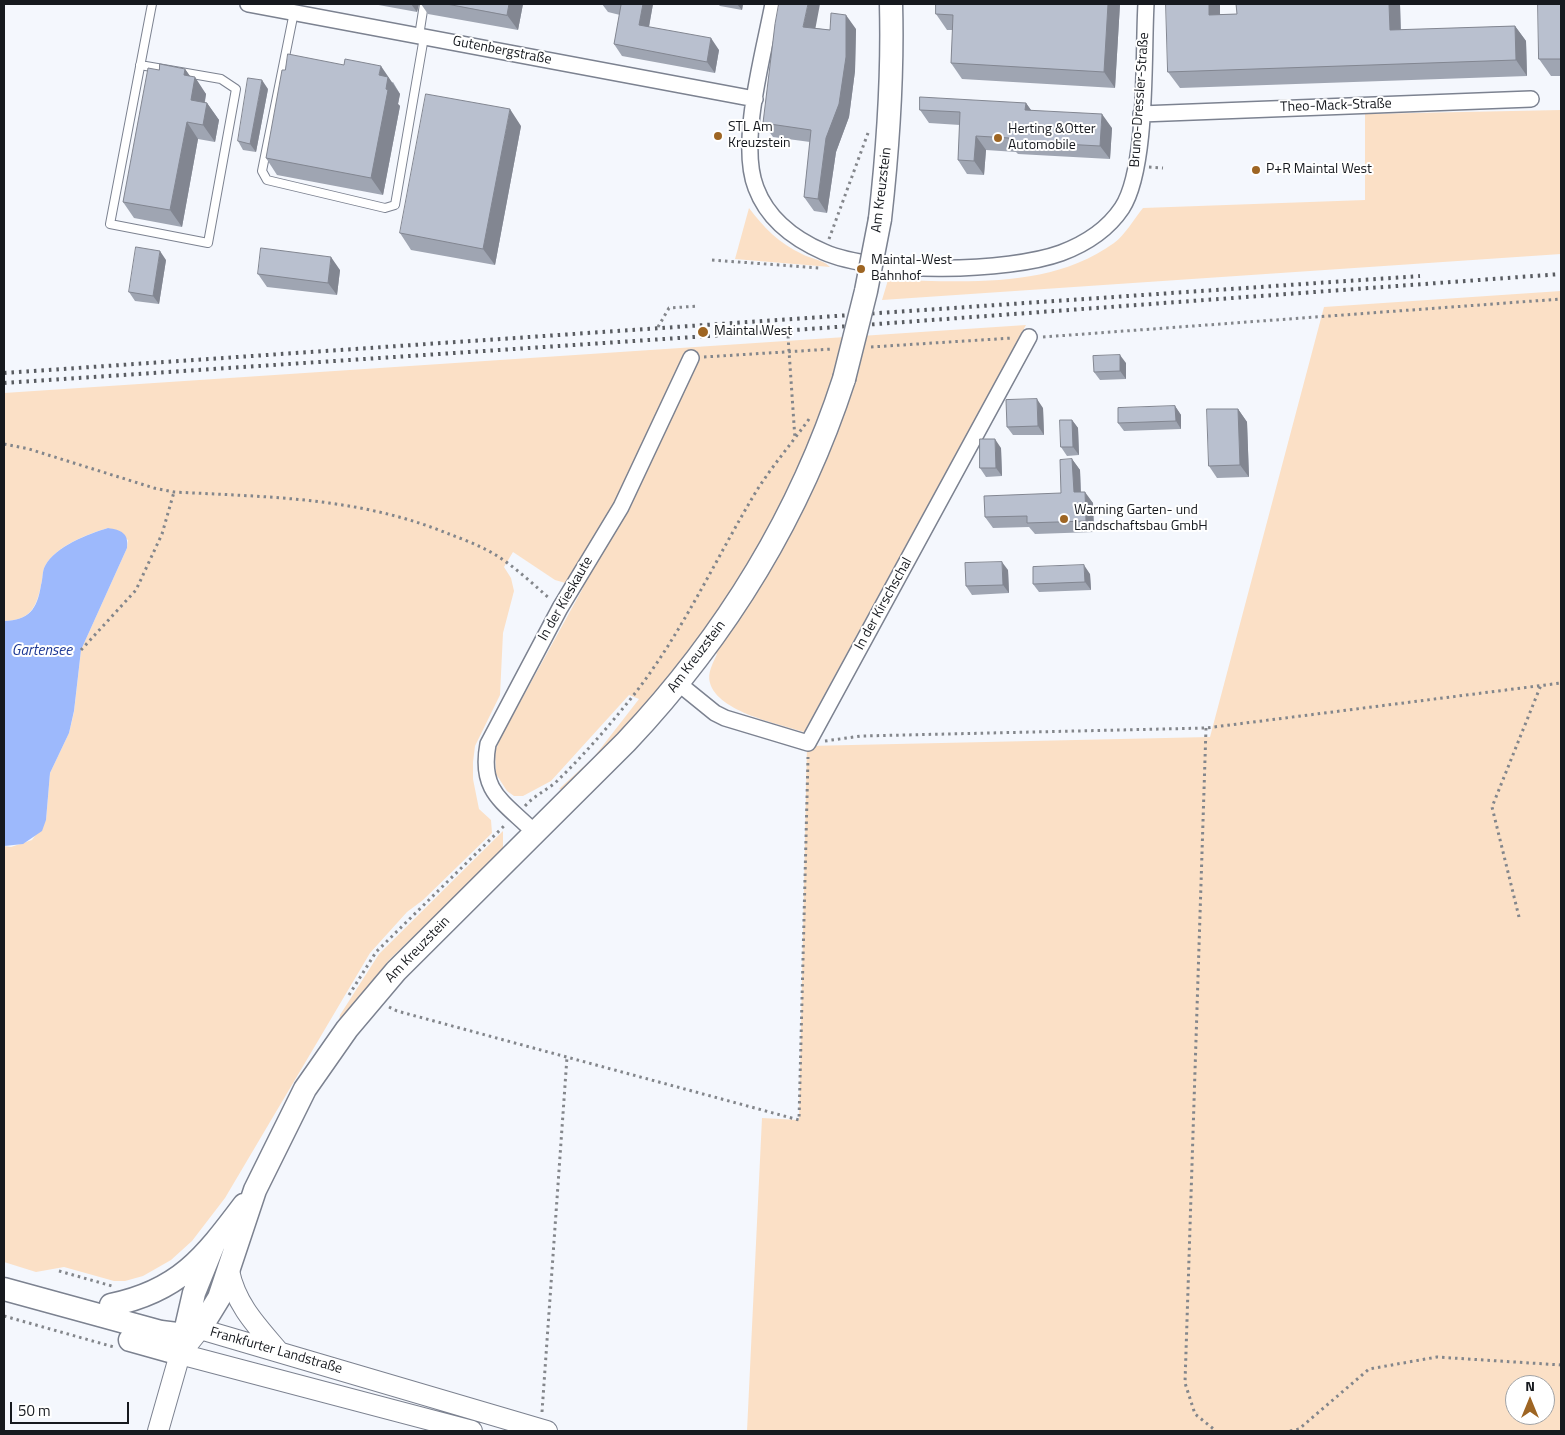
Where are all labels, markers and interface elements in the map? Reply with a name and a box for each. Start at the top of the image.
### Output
street label: Bruno-Dressler-Straße [1127,32,1153,168]
street label: Gutenbergstraße [451,33,553,69]
street label: Theo-Mack-Straße [1280,96,1392,116]
place label: STL Am Kreuzstein [728,120,791,152]
place label: Herting &Otter Automobile [1008,122,1096,154]
marker: STL Am Kreuzstein [712,130,724,142]
marker: Herting &Otter Automobile [992,132,1004,144]
street label: Am Kreuzstein [868,146,896,234]
place label: P+R Maintal West [1266,162,1372,178]
marker: P+R Maintal West [1250,164,1262,176]
place label: Maintal-West Bahnhof [871,253,952,286]
marker: Maintal-West Bahnhof [855,263,867,275]
place label: Maintal West [714,324,792,340]
marker: Maintal West [696,325,710,339]
place label: Warning Garten- und Landschaftsbau GmbH [1074,503,1208,536]
marker: Warning Garten- und Landschaftsbau GmbH [1058,513,1070,525]
street label: In der Kieskaute [535,554,597,644]
street label: In der Kirschschal [852,555,916,653]
street label: Am Kreuzstein [665,618,729,696]
water label: Gartensee [12,642,72,660]
street label: Am Kreuzstein [382,913,454,987]
street label: Frankfurter Landstraße [208,1324,344,1378]
north arrow [1505,1375,1555,1425]
text: N [1525,1375,1535,1396]
scale bar [12,1392,131,1424]
text: 50 m [18,1399,51,1422]

